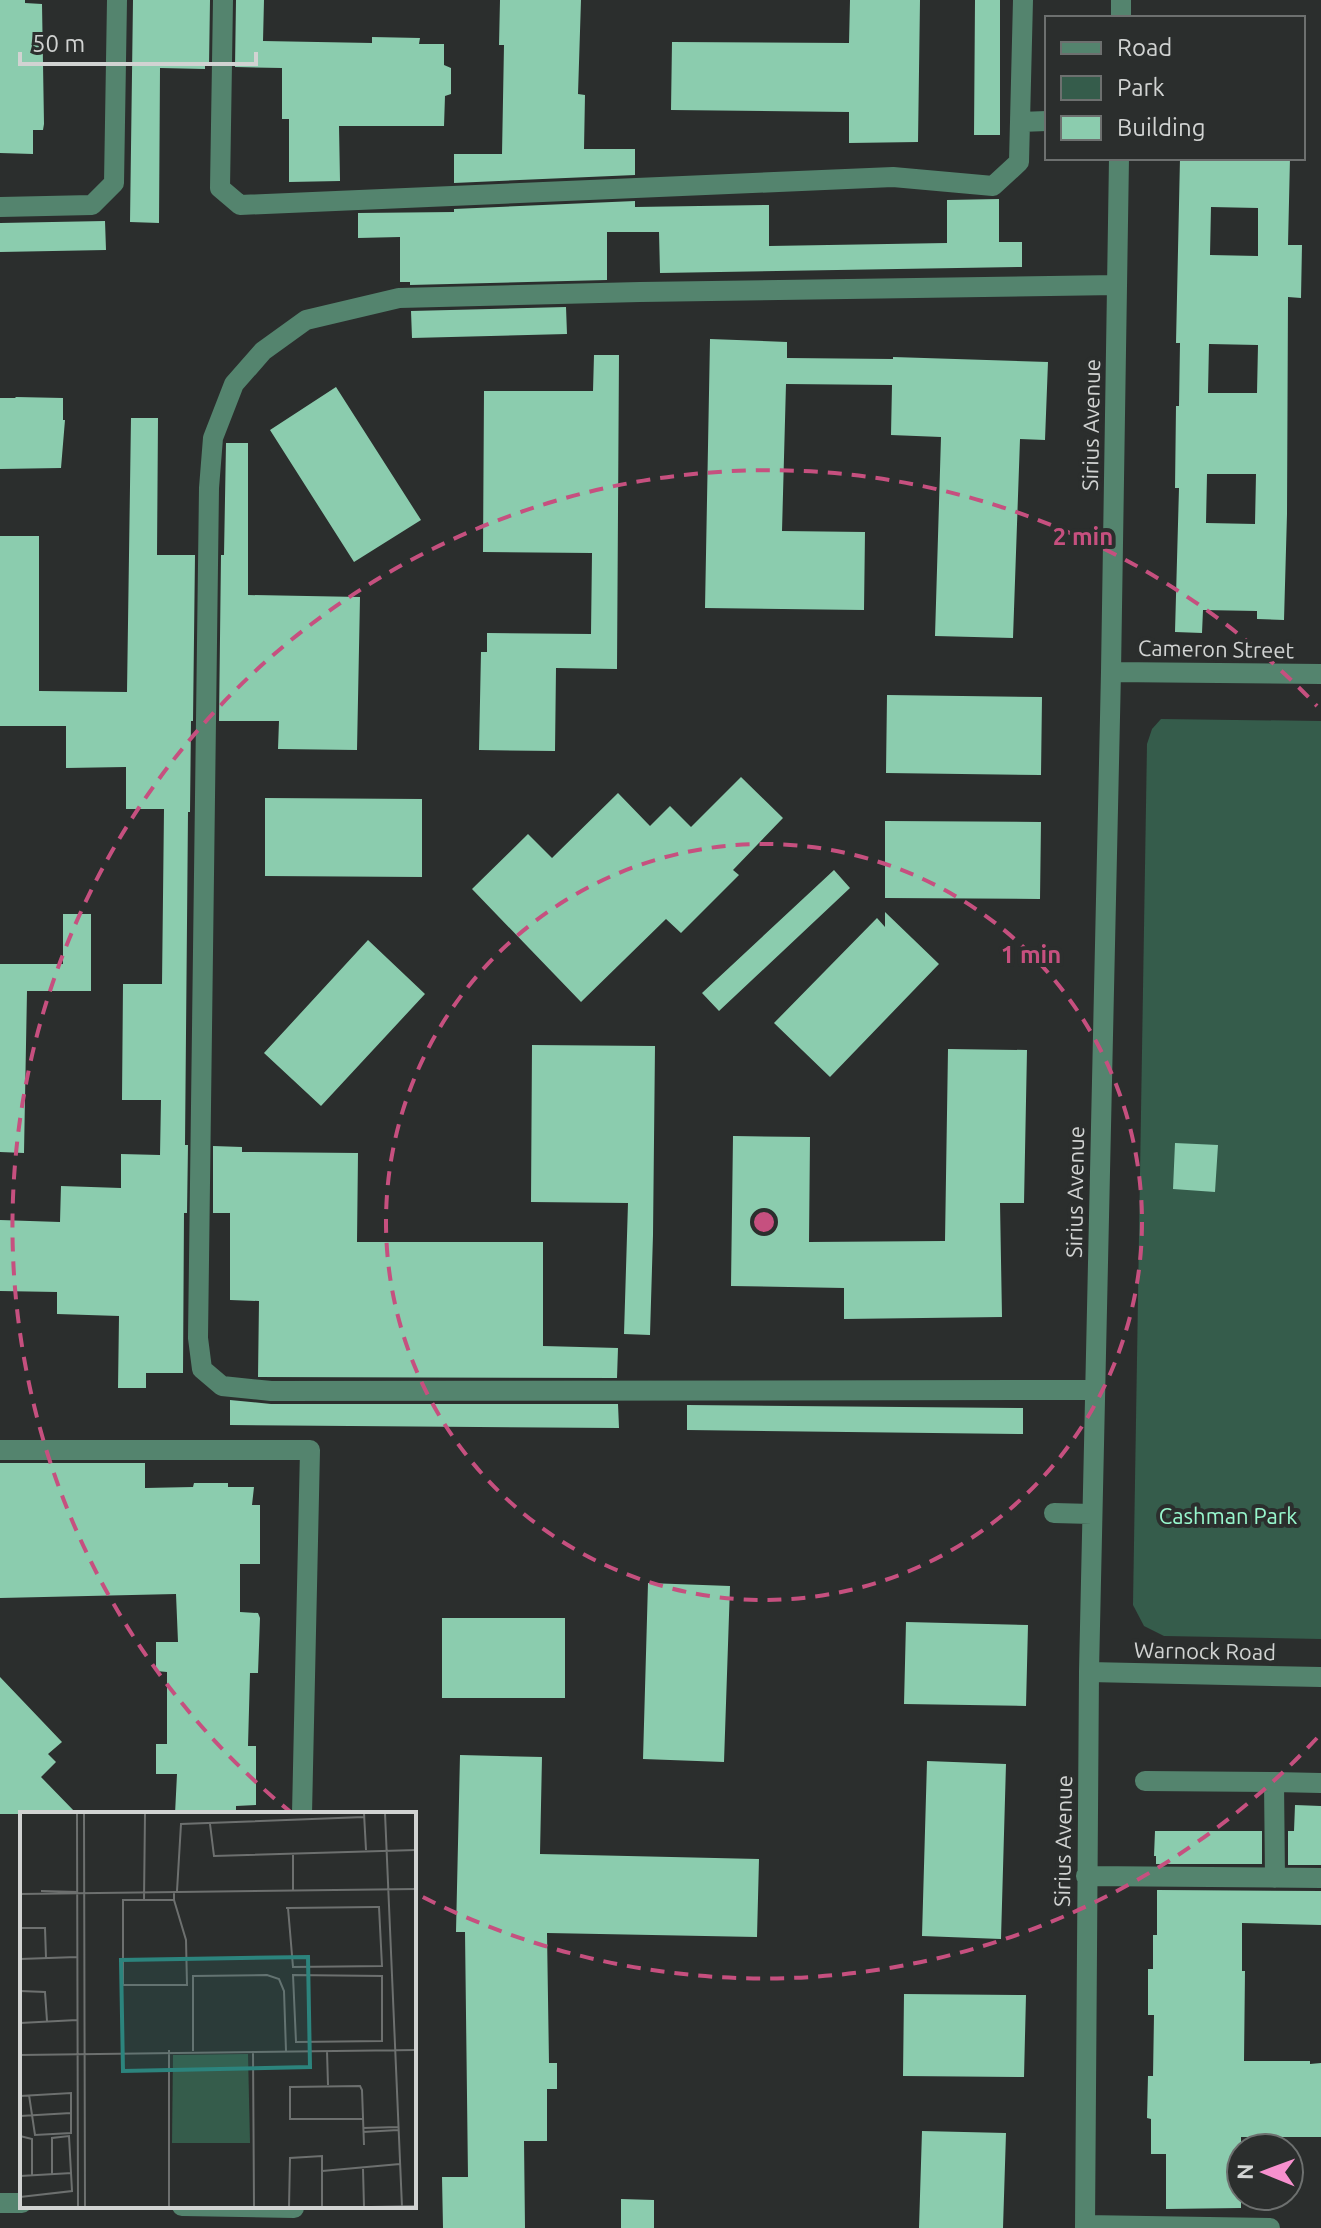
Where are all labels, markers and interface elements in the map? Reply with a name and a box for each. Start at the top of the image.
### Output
scale bar [20,16,256,66]
legend [1045,16,1305,160]
text: 50 m [32,30,85,57]
text: Road [1117,34,1172,61]
text: Park [1117,74,1165,101]
text: Building [1117,114,1205,141]
street label: Sirius Avenue [1077,359,1104,491]
text: 2 min [1053,523,1113,550]
street label: Cameron Street [1138,635,1295,662]
text: 1 min [1001,941,1061,968]
street label: Sirius Avenue [1061,1126,1088,1258]
centre of rings [750,1208,778,1236]
park label: Cashman Park [1159,1503,1297,1528]
street label: Warnock Road [1134,1637,1276,1664]
street label: Sirius Avenue [1049,1775,1076,1907]
inset map [20,1812,416,2208]
north arrow [1225,2132,1305,2212]
text: N [1232,2163,1257,2180]

